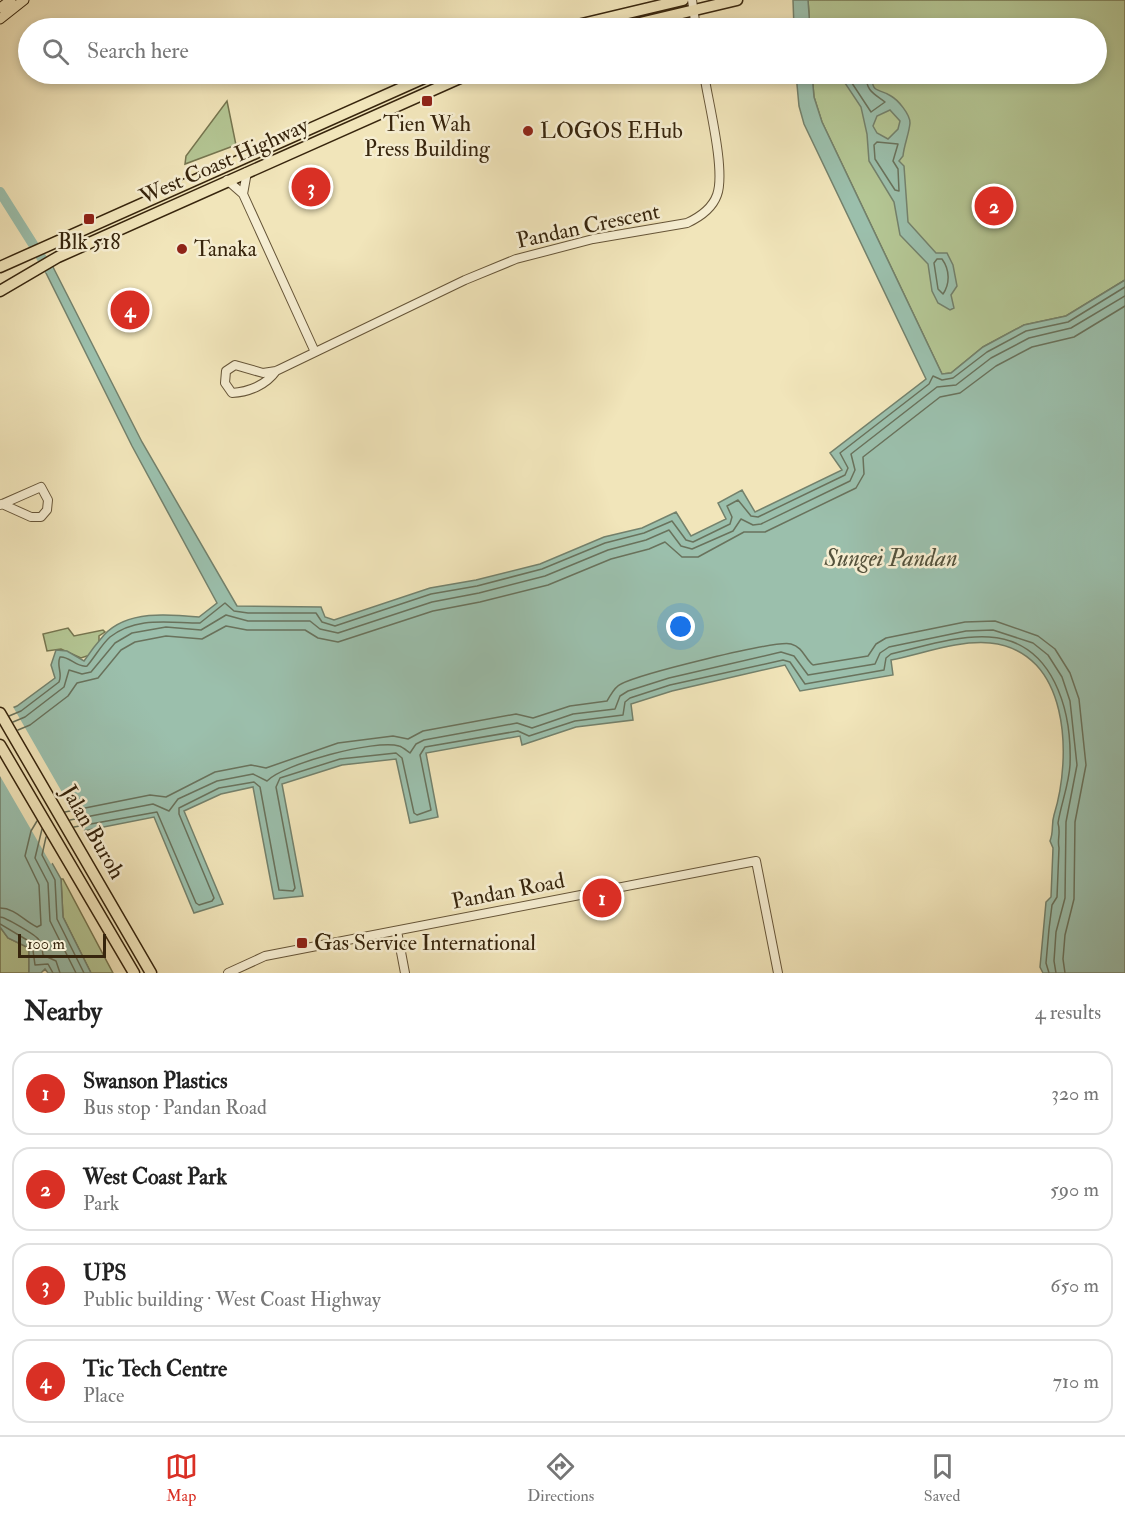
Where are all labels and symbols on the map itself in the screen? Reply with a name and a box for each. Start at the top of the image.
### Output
marker: Tien Wah Press Building [420,94,434,108]
place label: Tien Wah Press Building [364,110,491,163]
street label: West Coast Highway [134,111,313,211]
place label: LOGOS EHub [540,117,683,145]
marker: LOGOS EHub [521,124,535,138]
pin: 3 [292,164,330,210]
pin: 2 [974,184,1014,228]
street label: Pandan Crescent [514,197,662,255]
marker: Blk 518 [82,212,96,226]
place label: Blk 518 [58,228,120,256]
place label: Tanaka [194,235,258,263]
marker: Tanaka [175,242,189,256]
pin: 4 [110,288,150,332]
water label: Sungei Pandan [823,543,958,574]
your location [666,612,695,641]
street label: Jalan Buroh [54,779,131,884]
street label: Pandan Road [449,866,567,916]
pin: 1 [582,876,622,920]
place label: Gas Service International [314,929,536,957]
scale bar [18,931,106,958]
marker: Gas Service International [295,936,309,950]

